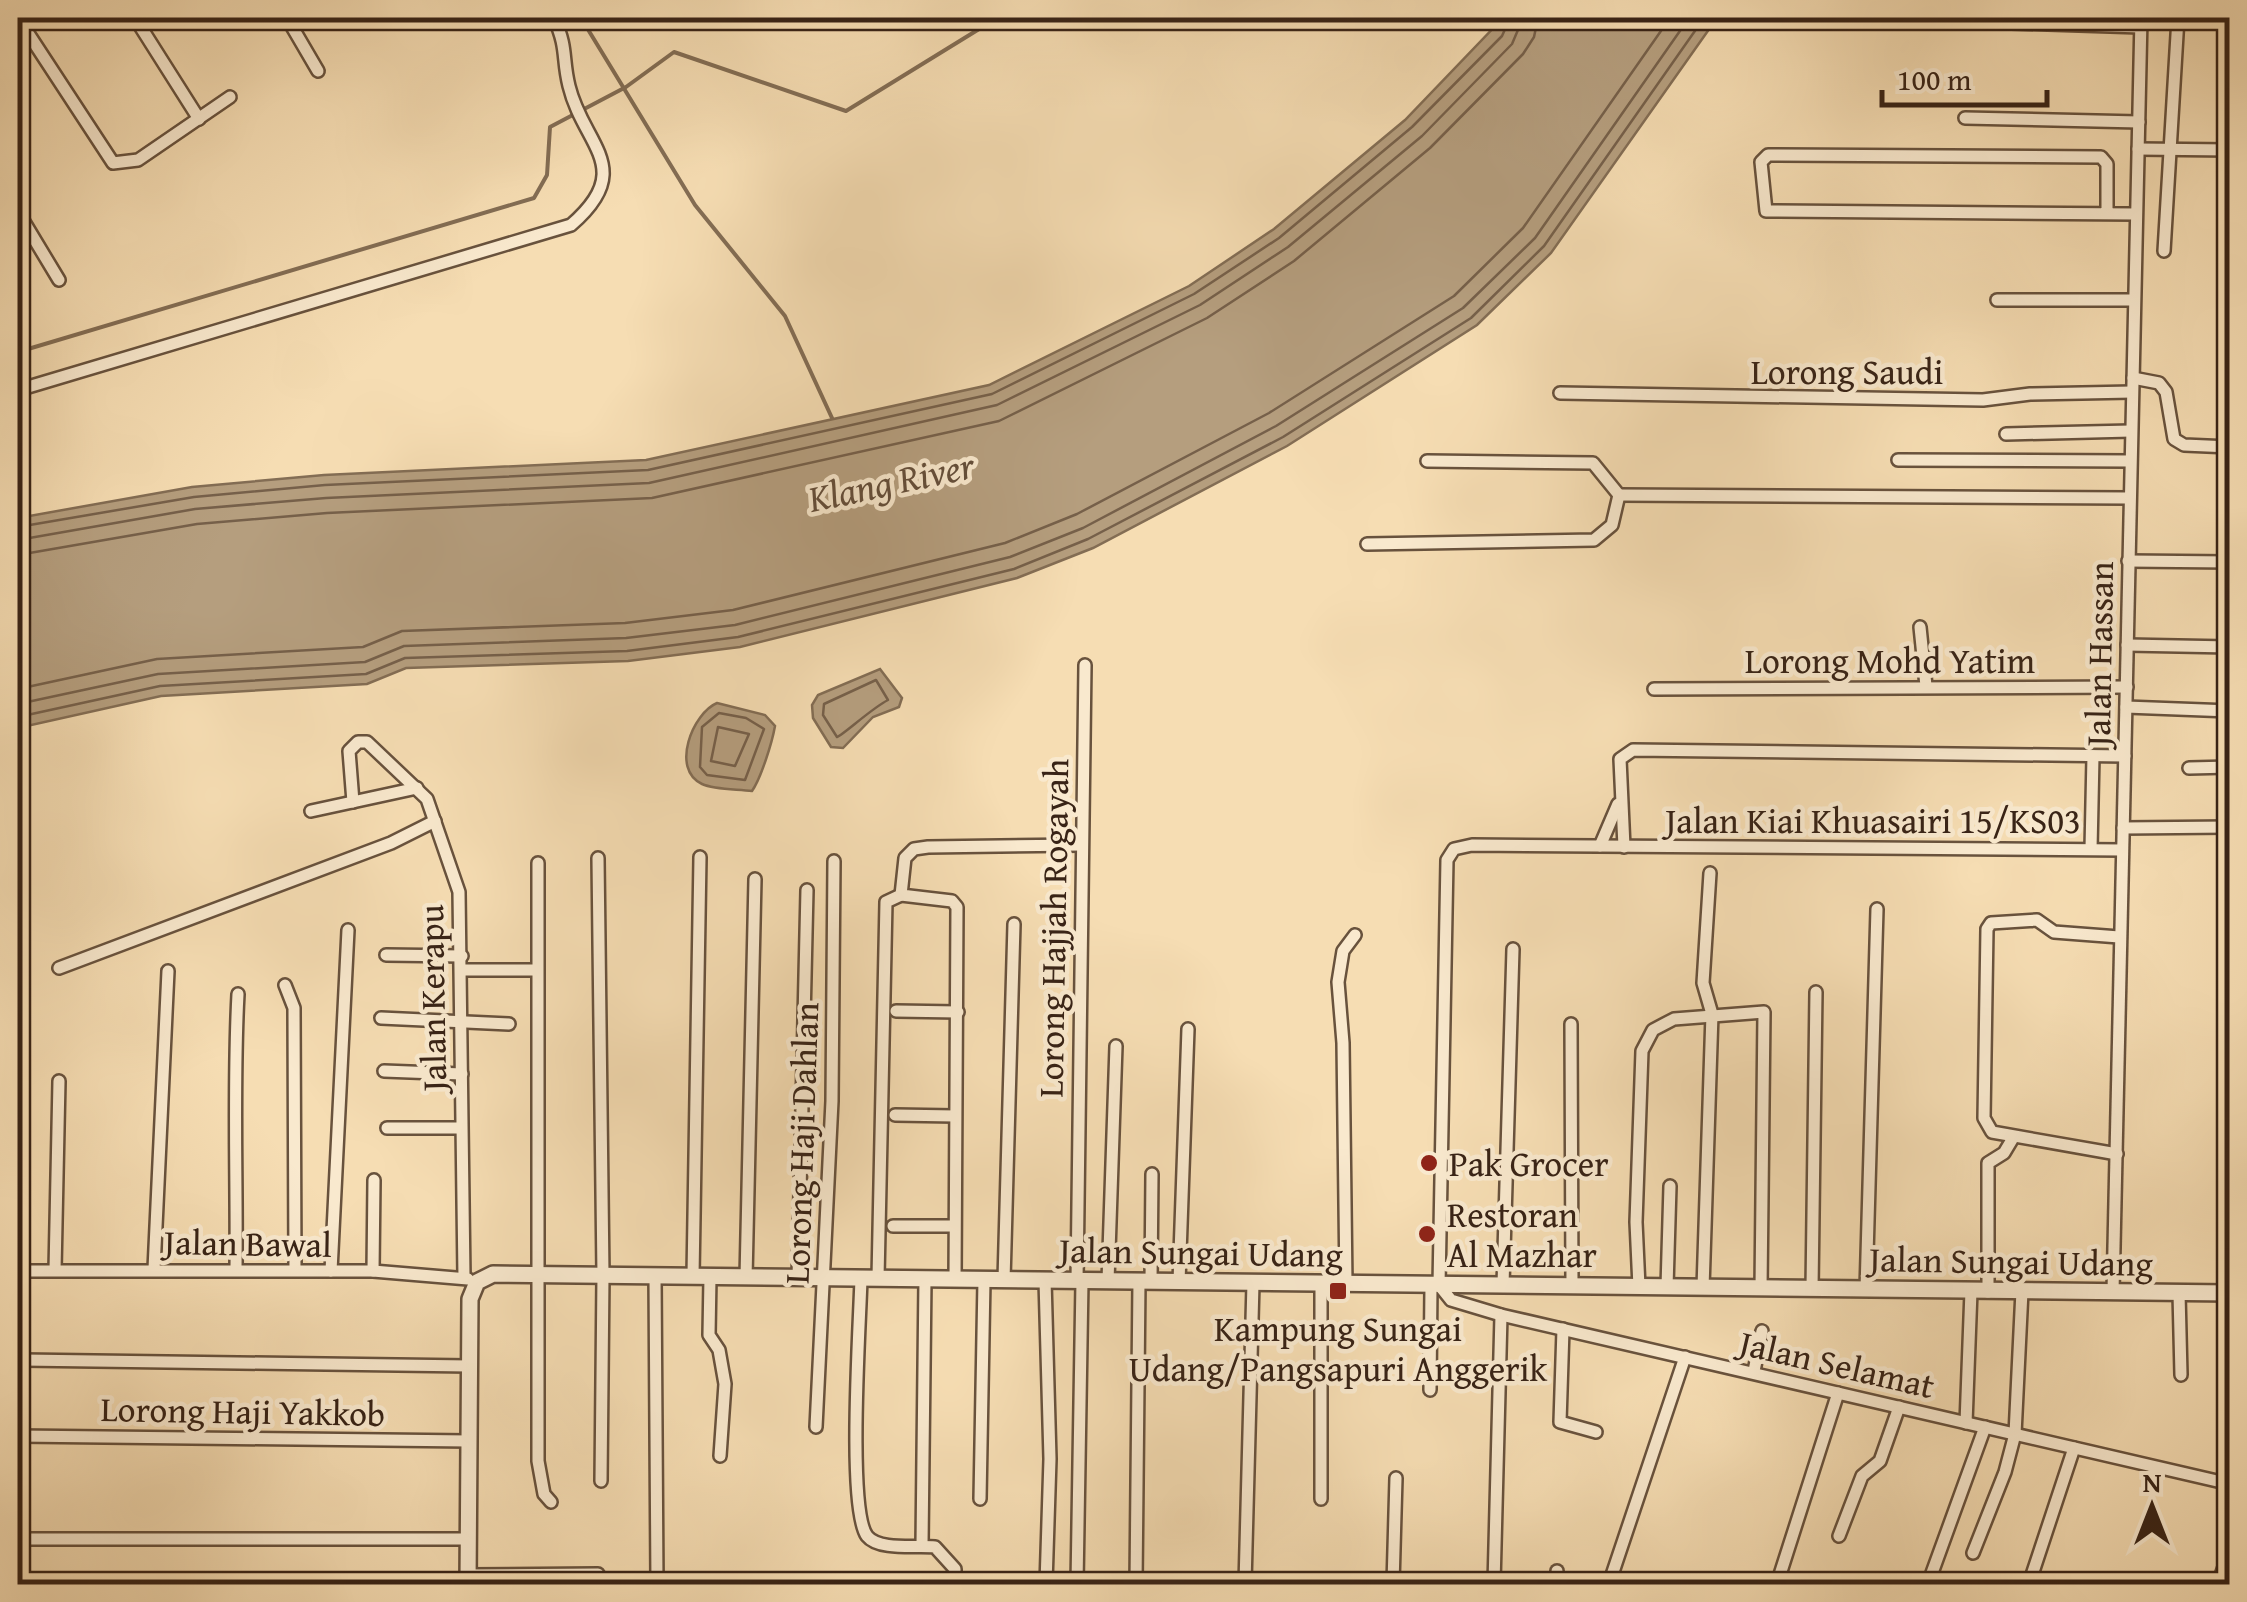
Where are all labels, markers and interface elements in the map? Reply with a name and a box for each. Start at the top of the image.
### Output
scale bar [1882,45,2047,107]
text: 100 m [1897,57,1972,101]
street label: Lorong Saudi [1751,346,1943,397]
water label: Klang River [802,436,981,526]
street label: Jalan Hassan [2072,561,2126,751]
street label: Lorong Mohd Yatim [1745,635,2036,686]
street label: Lorong Hajjah Rogayah [1025,758,1081,1098]
street label: Jalan Kiai Khuasairi 15/KS03 [1661,795,2081,846]
street label: Jalan Kerapu [405,904,459,1096]
street label: Lorong Haji Dahlan [771,1001,831,1285]
place label: Pak Grocer [1449,1138,1609,1189]
marker: Pak Grocer [1418,1152,1440,1174]
place label: Restoran Al Mazhar [1447,1189,1597,1280]
street label: Jalan Bawal [160,1216,333,1270]
marker: Restoran Al Mazhar [1416,1223,1438,1245]
street label: Jalan Sungai Udang [1055,1224,1344,1280]
street label: Jalan Sungai Udang [1865,1233,2154,1289]
marker: Kampung Sungai Udang/Pangsapuri Anggerik [1327,1280,1349,1302]
place label: Kampung Sungai Udang/Pangsapuri Anggerik [1129,1303,1548,1394]
street label: Jalan Selamat [1731,1316,1940,1411]
street label: Lorong Haji Yakkob [100,1383,386,1439]
north arrow [2102,1457,2202,1557]
text: N [2143,1461,2162,1502]

